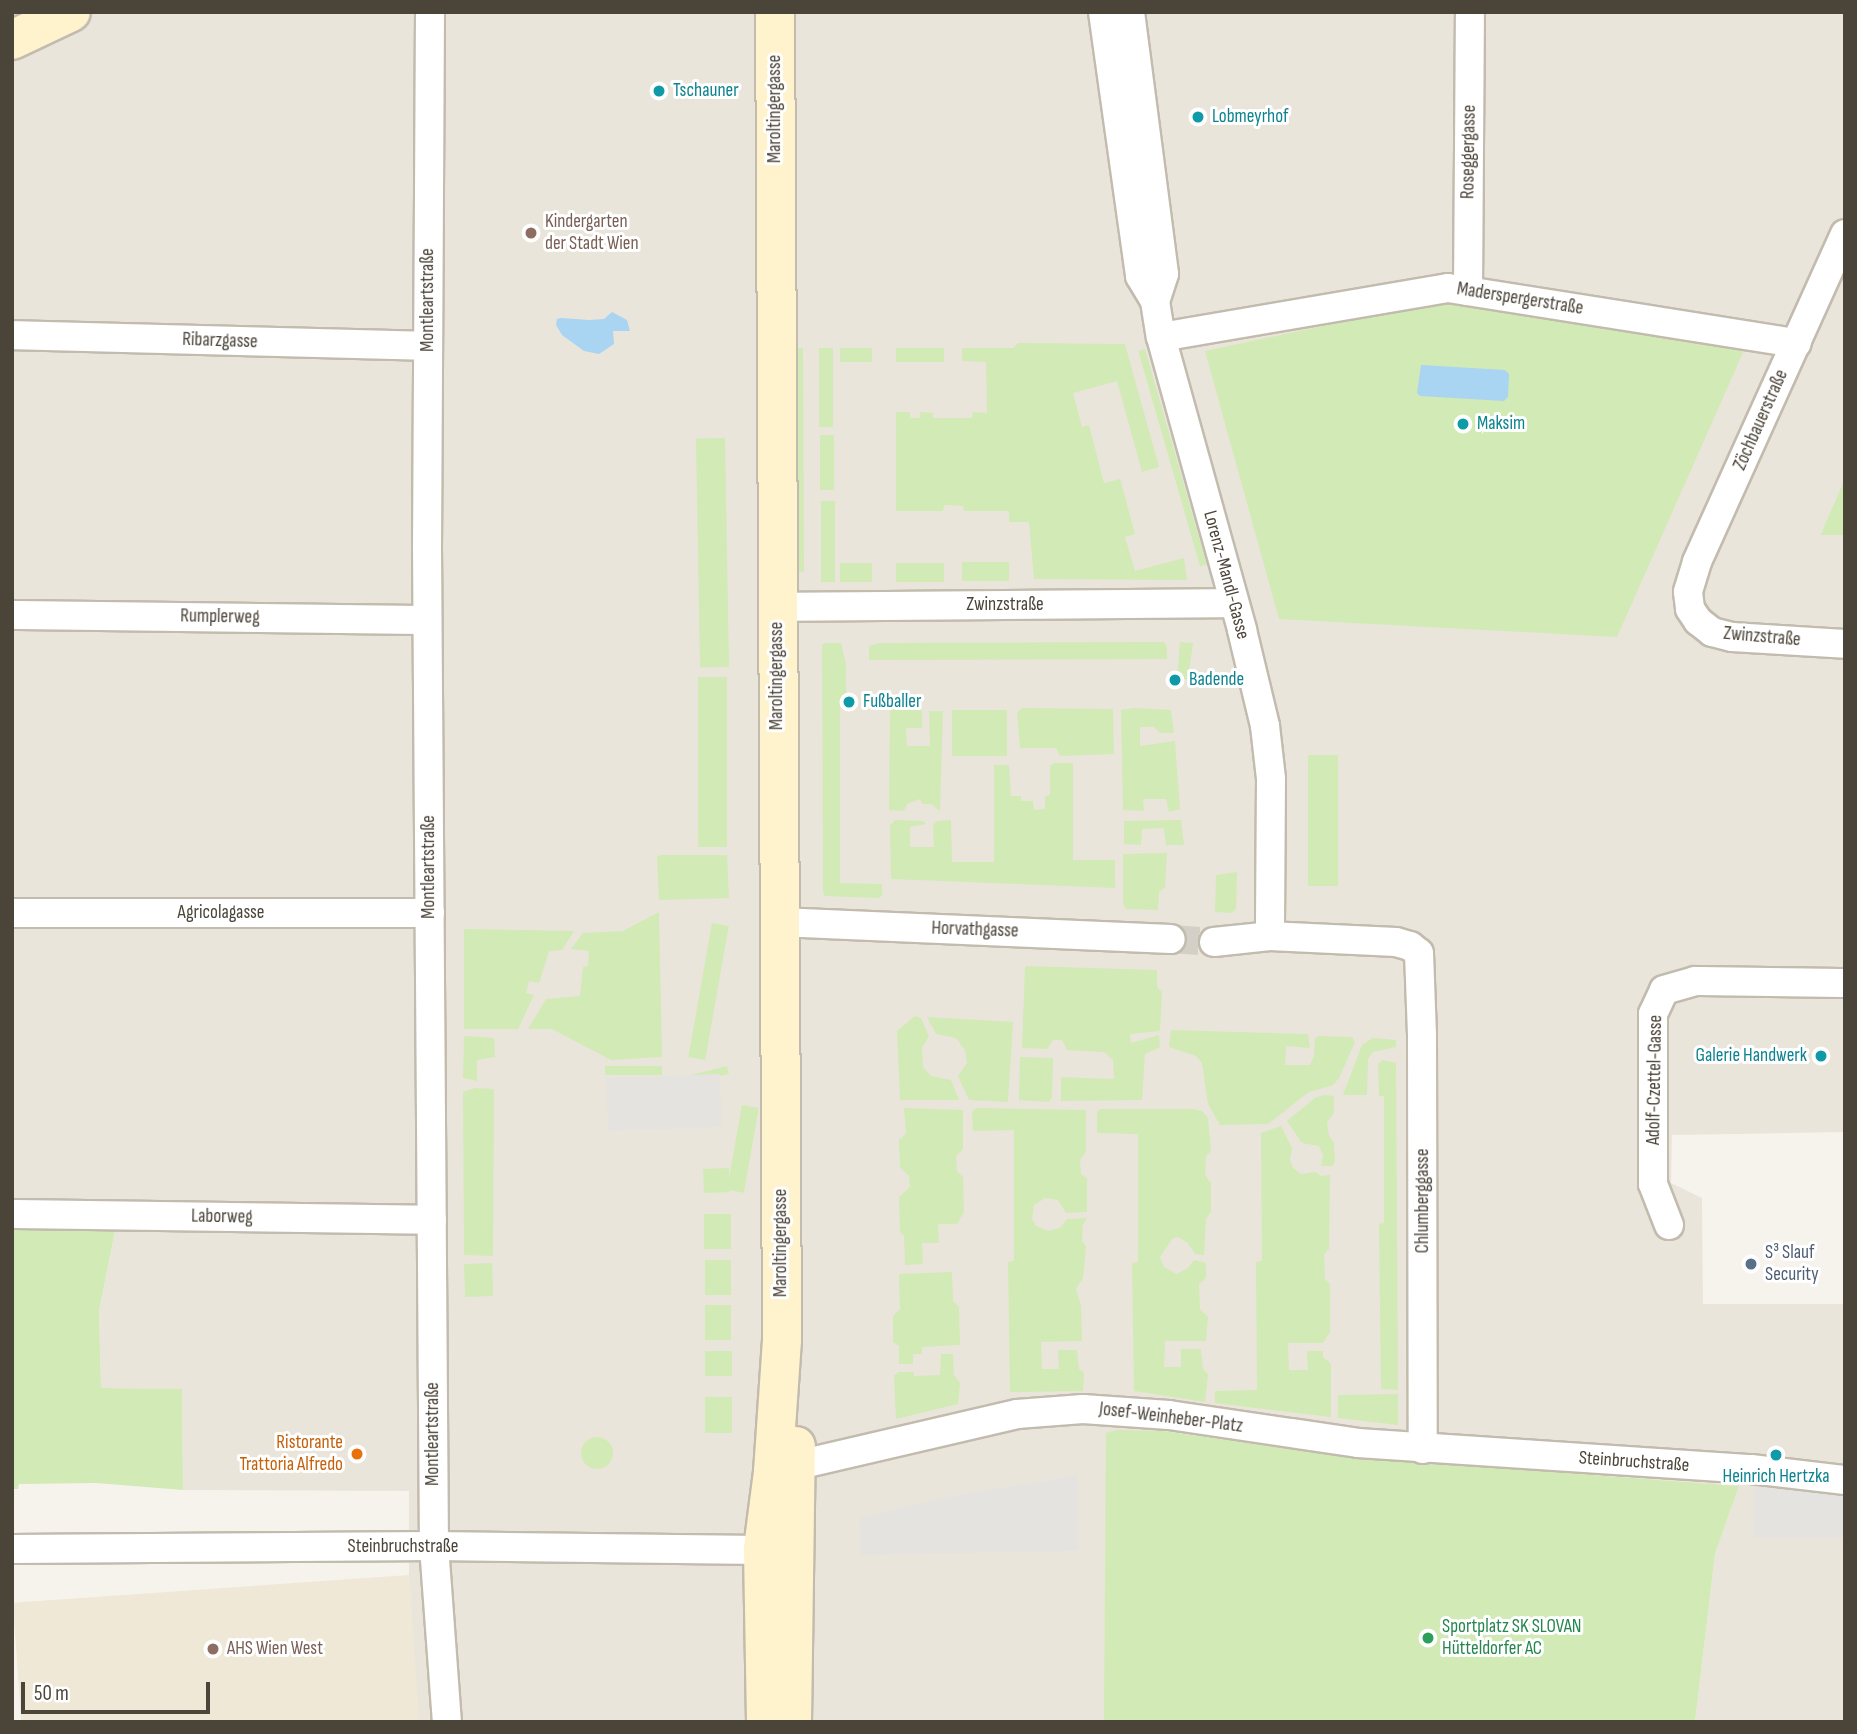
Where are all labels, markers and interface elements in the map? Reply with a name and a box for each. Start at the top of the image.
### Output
street label: Maroltingergasse [764,55,786,163]
place label: Tschauner [673,80,739,102]
marker: Tschauner [651,83,667,99]
street label: Roseggergasse [1457,105,1481,199]
place label: Lobmeyrhof [1212,106,1289,128]
marker: Lobmeyrhof [1190,109,1206,125]
place label: Kindergarten der Stadt Wien [545,211,639,255]
marker: Kindergarten der Stadt Wien [523,225,539,241]
street label: Montleartstraße [417,248,439,352]
street label: Maderspergerstraße [1455,278,1585,320]
street label: Ribarzgasse [182,328,258,354]
street label: Zöchbauerstraße [1729,366,1793,474]
place label: Maksim [1477,413,1525,435]
marker: Maksim [1455,416,1471,432]
street label: Lorenz-Mandl-Gasse [1198,508,1254,642]
street label: Zwinzstraße [966,594,1044,616]
street label: Rumplerweg [180,605,260,629]
street label: Maroltingergasse [766,622,788,730]
street label: Zwinzstraße [1722,622,1802,652]
place label: Badende [1189,669,1244,691]
marker: Badende [1167,672,1183,688]
place label: Fußballer [863,691,921,713]
marker: Fußballer [841,694,857,710]
street label: Montleartstraße [418,815,440,919]
street label: Agricolagasse [178,902,264,924]
street label: Horvathgasse [931,917,1019,943]
street label: Adolf-Czettel-Gasse [1642,1015,1668,1145]
place label: Galerie Handwerk [1696,1045,1807,1067]
marker: Galerie Handwerk [1813,1048,1829,1064]
street label: Chlumberggasse [1412,1149,1434,1253]
street label: Maroltingergasse [770,1189,792,1297]
street label: Laborweg [191,1205,253,1229]
place label: S³ Slauf Security [1765,1242,1818,1286]
marker: S³ Slauf Security [1743,1256,1759,1272]
street label: Montleartstraße [422,1382,444,1486]
street label: Josef-Weinheber-Platz [1098,1398,1244,1438]
place label: Ristorante Trattoria Alfredo [240,1432,343,1476]
marker: Ristorante Trattoria Alfredo [349,1446,365,1462]
street label: Steinbruchstraße [1578,1447,1690,1477]
marker: Heinrich Hertzka [1768,1447,1784,1463]
place label: Heinrich Hertzka [1723,1466,1829,1488]
street label: Steinbruchstraße [348,1536,458,1558]
place label: Sportplatz SK SLOVAN Hütteldorfer AC [1442,1616,1582,1660]
marker: Sportplatz SK SLOVAN Hütteldorfer AC [1420,1630,1436,1646]
place label: AHS Wien West [227,1638,323,1660]
marker: AHS Wien West [205,1641,221,1657]
scale bar [24,1668,214,1712]
text: 50 m [34,1681,69,1706]

